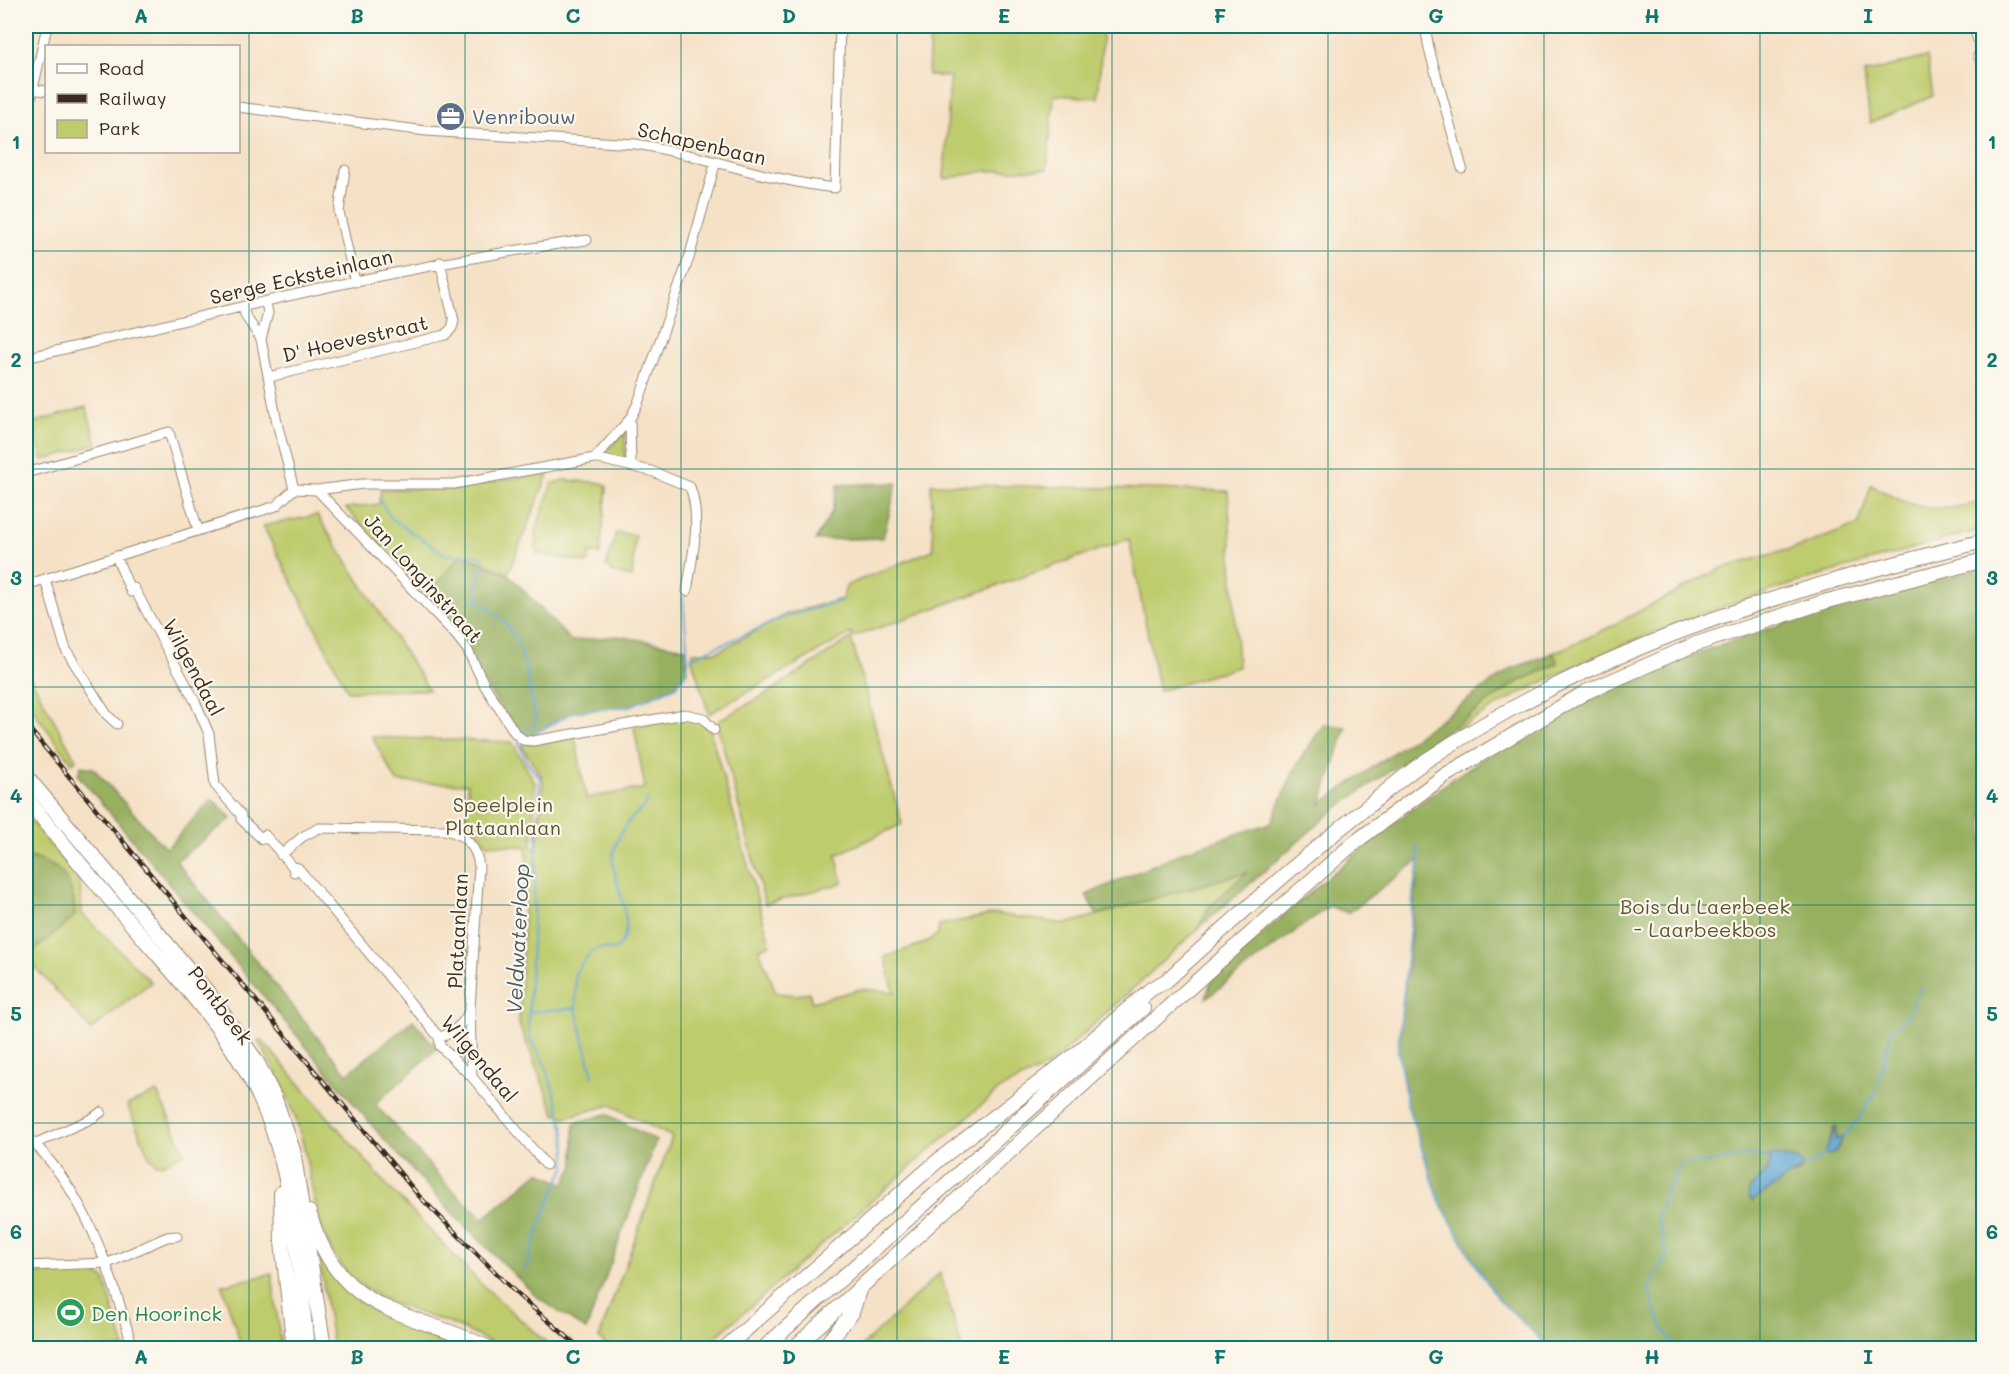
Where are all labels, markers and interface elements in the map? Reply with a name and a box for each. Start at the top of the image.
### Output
text: A [134,2,148,28]
text: B [350,2,364,28]
text: C [566,2,581,28]
text: D [782,2,796,28]
text: E [998,2,1010,28]
text: F [1214,2,1227,28]
text: G [1428,2,1444,28]
text: H [1644,2,1660,28]
text: I [1863,2,1873,28]
legend [45,45,240,153]
text: Road [99,56,144,80]
text: Railway [99,86,166,110]
office icon: Venribouw [435,100,467,132]
place label: Venribouw [472,103,576,129]
text: Park [99,116,140,140]
street label: Schapenbaan [635,116,769,170]
text: 1 [12,128,20,154]
text: 1 [1988,128,1996,154]
street label: Serge Ecksteinlaan [207,242,395,310]
street label: D' Hoevestraat [280,309,430,367]
text: 2 [10,346,22,372]
text: 2 [1986,346,1998,372]
street label: Jan Longinstraat [359,508,489,648]
text: 3 [10,564,22,590]
text: 3 [1986,564,1998,590]
street label: Wilgendaal [158,614,230,720]
text: 4 [10,782,23,808]
text: 4 [1986,782,1999,808]
park label: Speelplein Plataanlaan [445,791,561,840]
water label: Veldwaterloop [500,863,534,1015]
street label: Plataanlaan [441,873,473,989]
park label: Bois du Laerbeek - Laarbeekbos [1620,893,1790,942]
street label: Pontbeek [183,960,259,1050]
text: 5 [10,1000,22,1026]
text: 5 [1986,1000,1998,1026]
street label: Wilgendaal [436,1009,524,1107]
text: 6 [10,1218,22,1244]
text: 6 [1986,1218,1998,1244]
sports icon: Den Hoorinck [54,1297,86,1329]
place label: Den Hoorinck [91,1300,222,1326]
text: A [134,1343,148,1369]
text: B [350,1343,364,1369]
text: C [566,1343,581,1369]
text: D [782,1343,796,1369]
text: E [998,1343,1010,1369]
text: F [1214,1343,1227,1369]
text: G [1428,1343,1444,1369]
text: H [1644,1343,1660,1369]
text: I [1863,1343,1873,1369]

